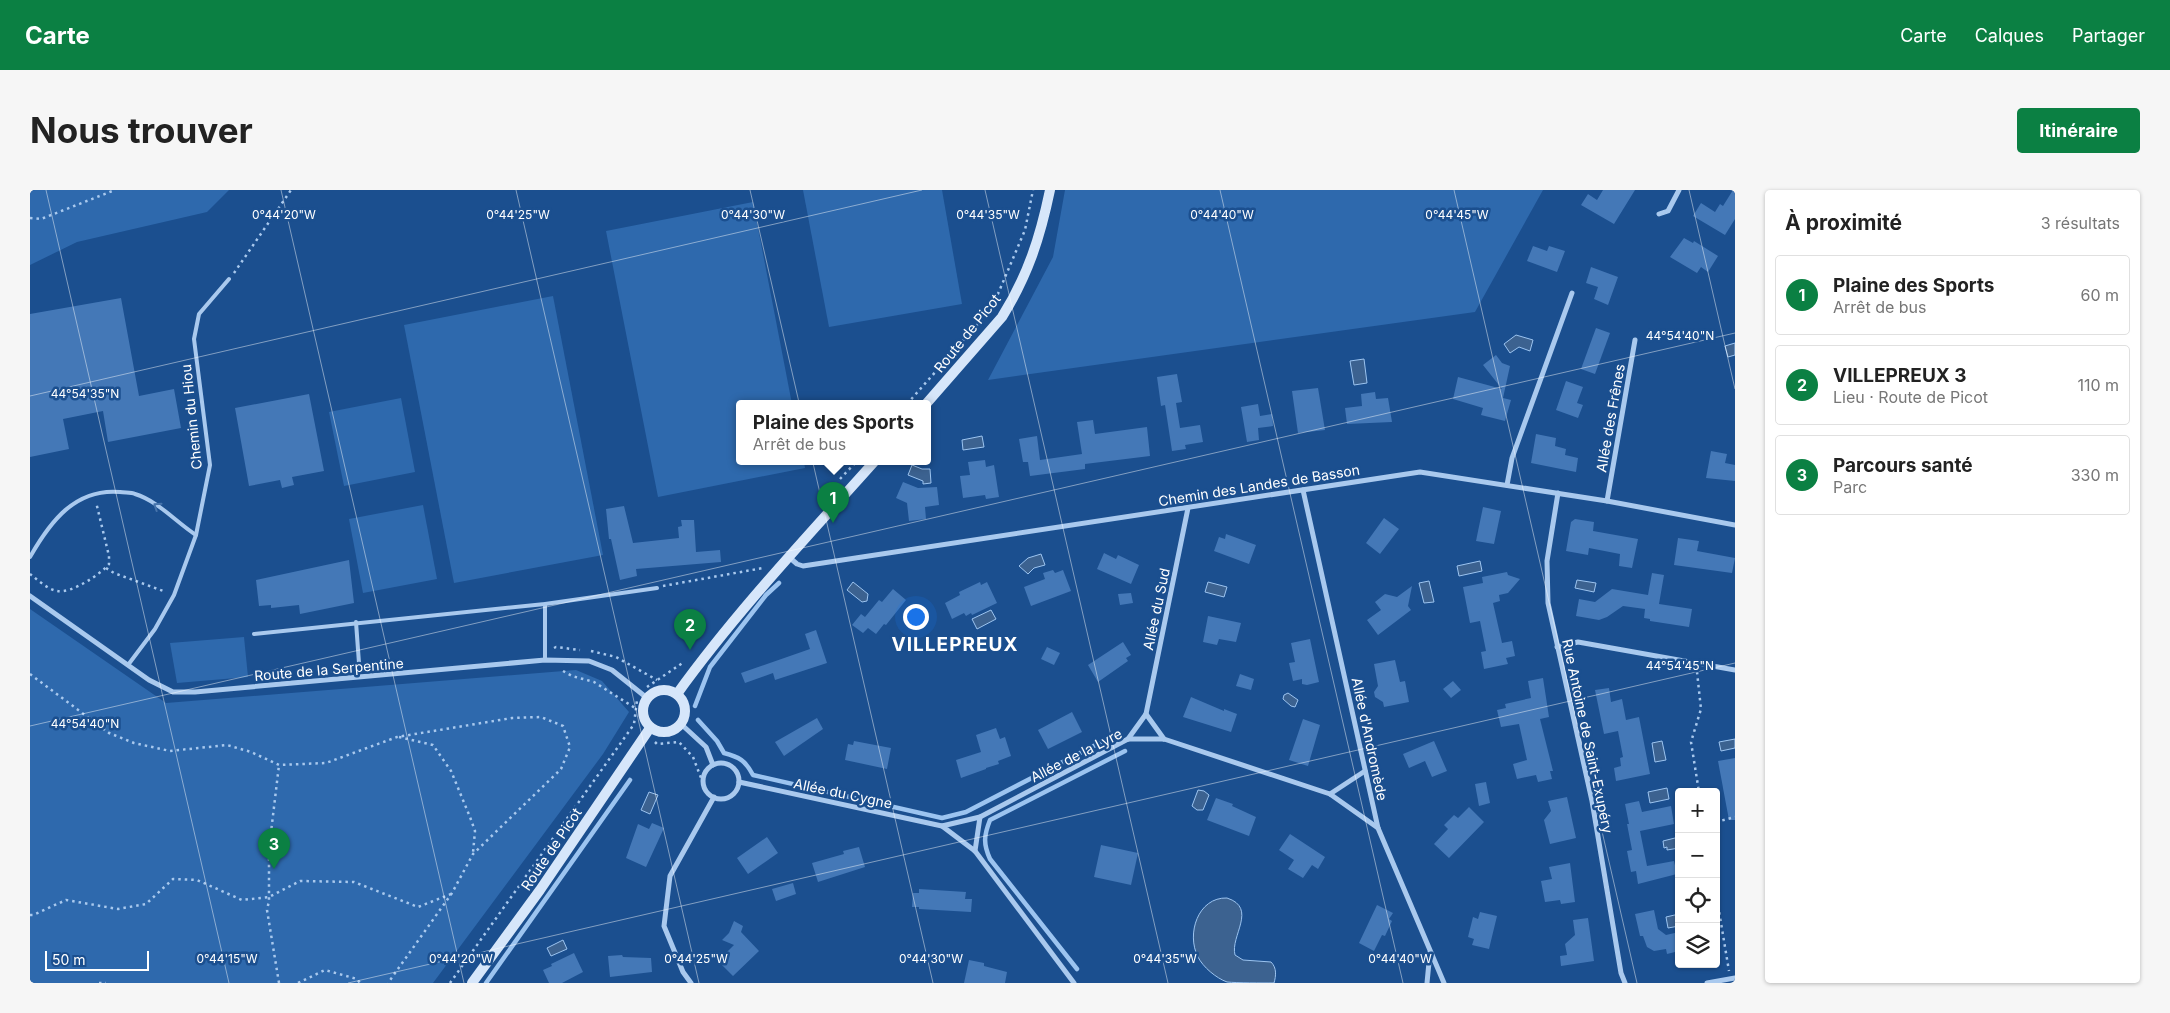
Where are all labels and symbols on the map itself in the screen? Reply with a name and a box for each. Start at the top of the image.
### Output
text: 0°44'20"W [252,207,316,222]
text: 0°44'25"W [486,207,550,222]
text: 0°44'30"W [721,207,785,222]
text: 0°44'35"W [956,207,1020,222]
text: 0°44'40"W [1190,207,1254,222]
text: 0°44'45"W [1425,207,1489,222]
street label: Route de Picot [930,290,1004,376]
text: 44°54'40"N [1646,328,1714,343]
street label: Allée des Frênes [1592,363,1628,473]
street label: Chemin du Hiou [177,364,205,470]
text: 44°54'35"N [51,386,119,401]
street label: Chemin des Landes de Basson [1157,461,1361,509]
pin: 1 [817,482,849,523]
one-way arrow [153,503,162,512]
street label: Allée du Sud [1139,566,1173,652]
your location [903,604,929,630]
pin: 2 [674,609,706,650]
district label: VILLEPREUX [892,633,1018,656]
street label: Rue Antoine de Saint-Exupéry [1559,637,1617,835]
street label: Route de la Serpentine [254,654,404,684]
text: 44°54'45"N [1646,658,1714,673]
street label: Allée d'Andromède [1349,676,1391,802]
text: 44°54'40"N [51,716,119,731]
street label: Allée de la Lyre [1027,725,1125,785]
street label: Allée du Cygne [792,774,894,812]
street label: Route de Picot [517,804,585,894]
pin: 3 [258,828,290,869]
scale bar [45,948,149,971]
text: 0°44'15"W [196,951,258,966]
text: 0°44'20"W [429,951,493,966]
text: 0°44'25"W [664,951,728,966]
text: 0°44'30"W [899,951,963,966]
text: 0°44'35"W [1133,951,1197,966]
text: 0°44'40"W [1368,951,1432,966]

